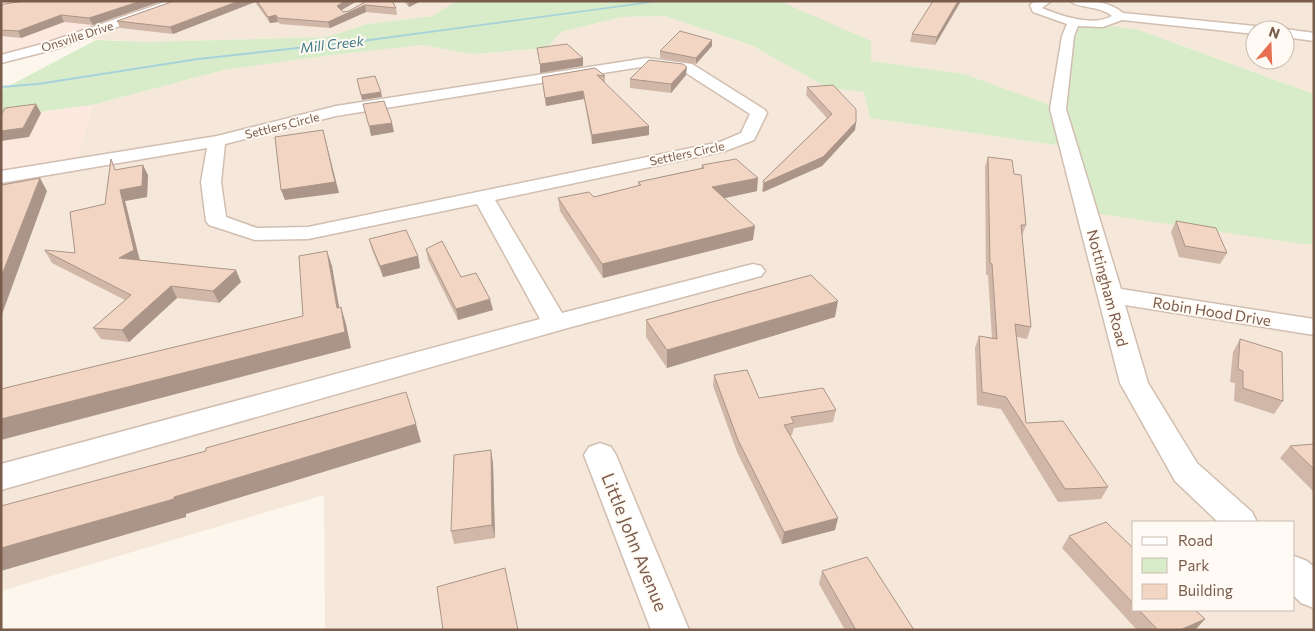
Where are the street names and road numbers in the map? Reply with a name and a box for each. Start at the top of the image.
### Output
street label: Onsville Drive [39,18,115,54]
street label: Settlers Circle [243,109,321,141]
street label: Settlers Circle [648,138,726,168]
street label: Nottingham Road [1084,227,1132,349]
street label: Robin Hood Drive [1152,293,1273,329]
street label: Little John Avenue [597,470,673,614]

